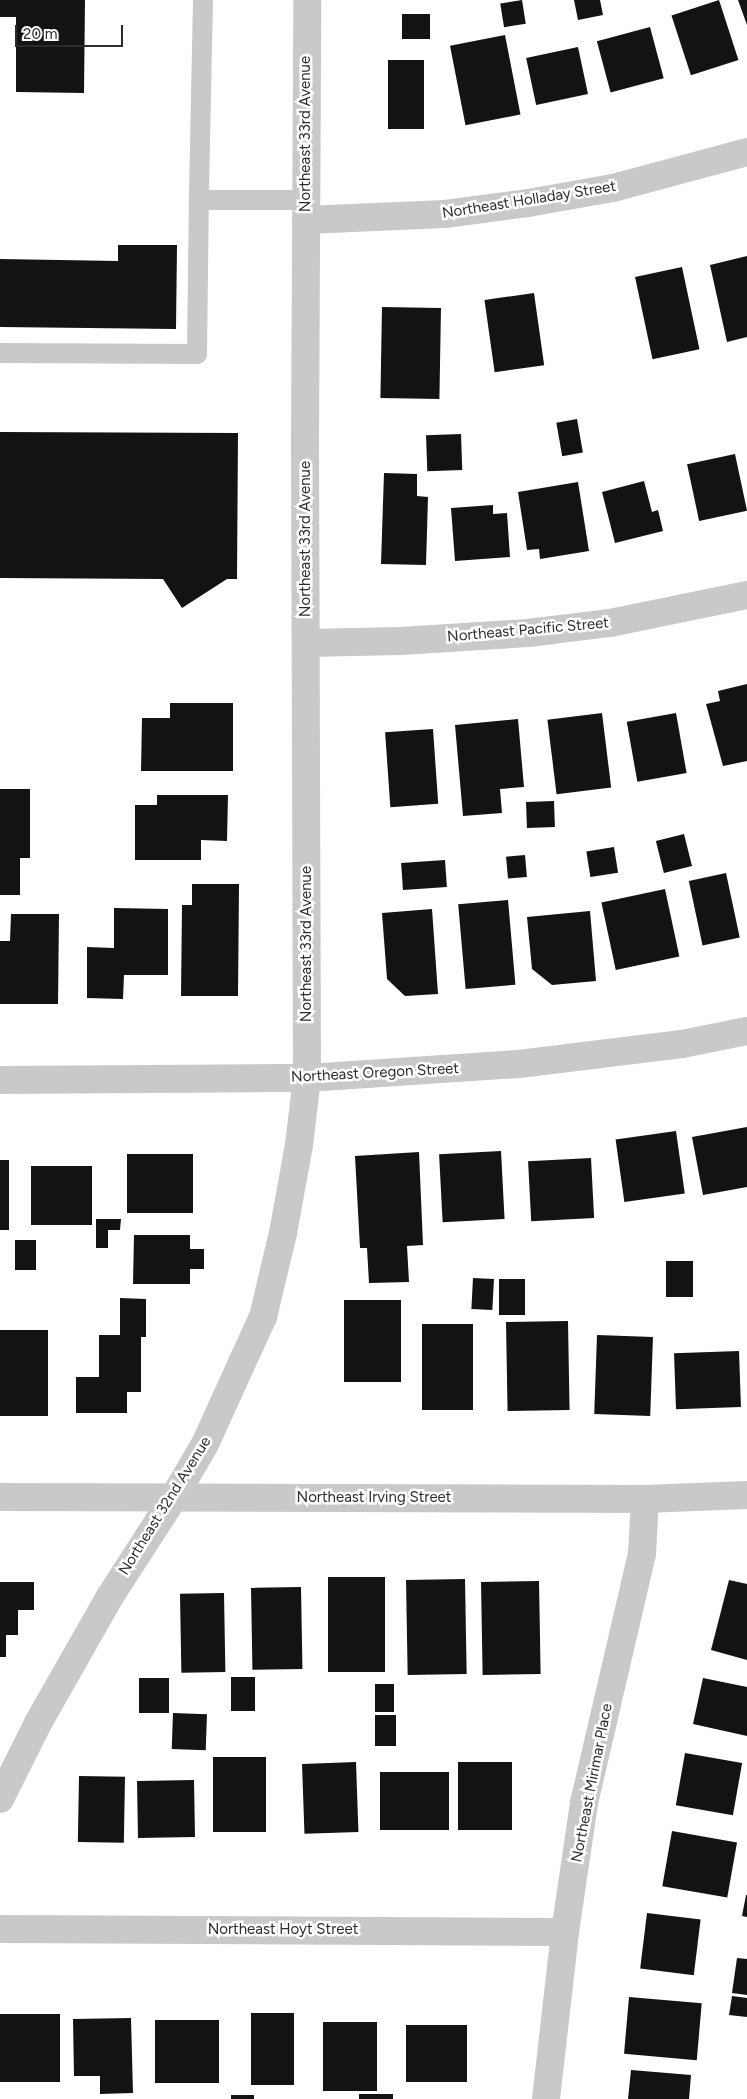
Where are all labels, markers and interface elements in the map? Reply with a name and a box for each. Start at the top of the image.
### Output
scale bar [18,15,125,47]
text: 20 m [23,25,57,43]
street label: Northeast 33rd Avenue [297,56,315,212]
street label: Northeast Holladay Street [441,177,617,223]
street label: Northeast 33rd Avenue [297,461,315,617]
street label: Northeast Pacific Street [446,614,610,646]
street label: Northeast 33rd Avenue [298,866,316,1022]
street label: Northeast Oregon Street [291,1060,459,1086]
street label: Northeast 32nd Avenue [115,1433,215,1579]
street label: Northeast Irving Street [297,1489,451,1507]
street label: Northeast Mirimar Place [568,1702,616,1864]
street label: Northeast Hoyt Street [208,1921,358,1939]

